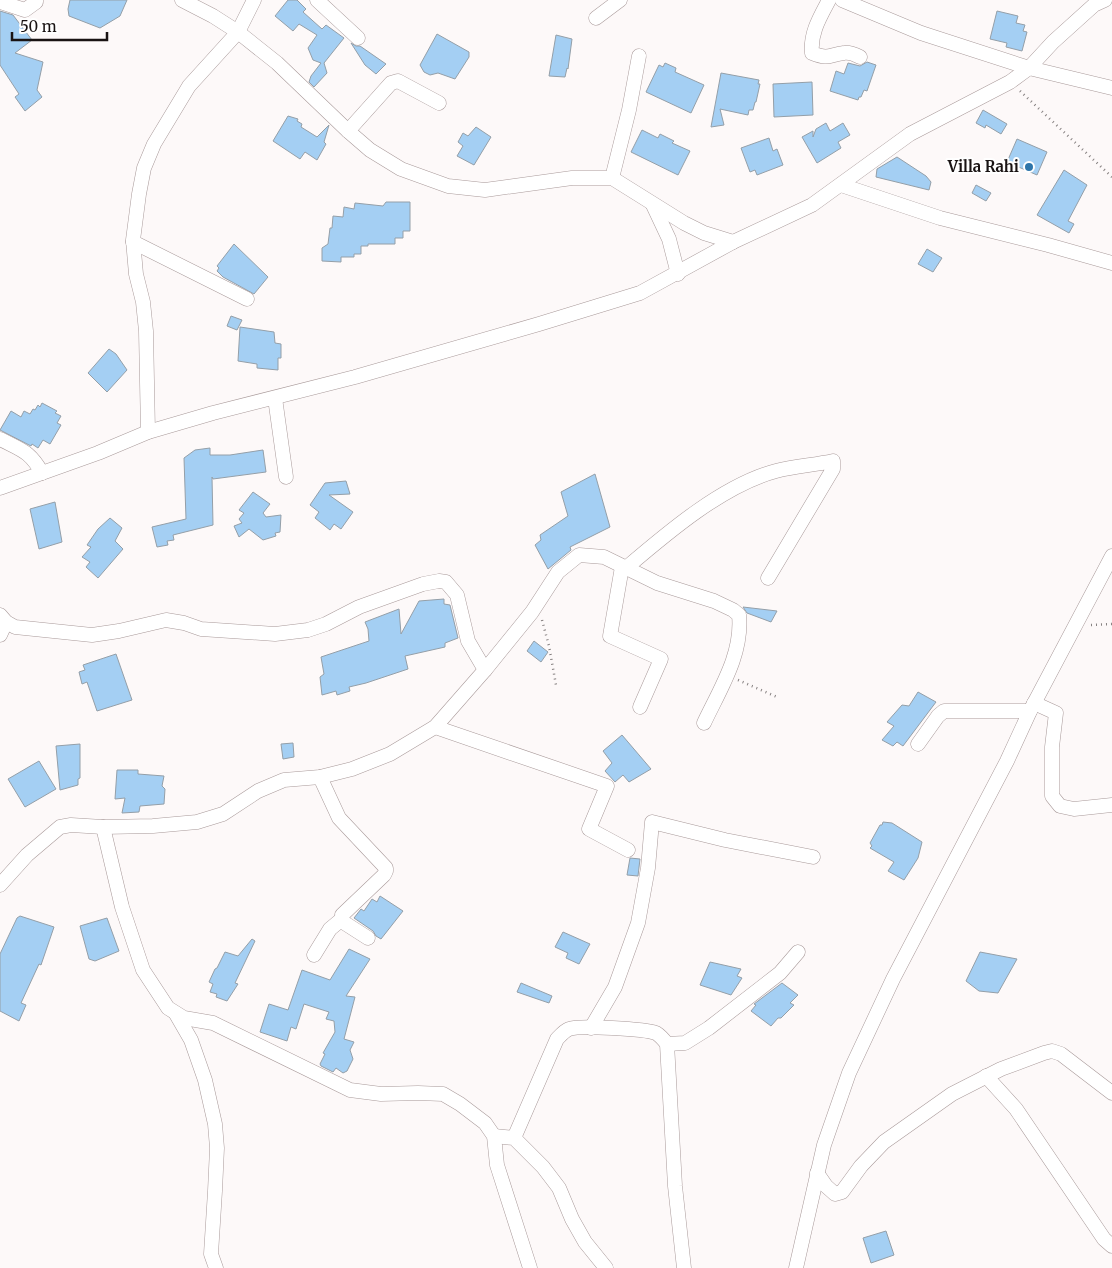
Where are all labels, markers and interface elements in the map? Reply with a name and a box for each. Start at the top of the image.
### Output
scale bar [12,10,108,42]
text: 50 m [20,17,57,36]
place label: Villa Rahi [947,157,1019,176]
marker: Villa Rahi [1023,161,1035,173]

